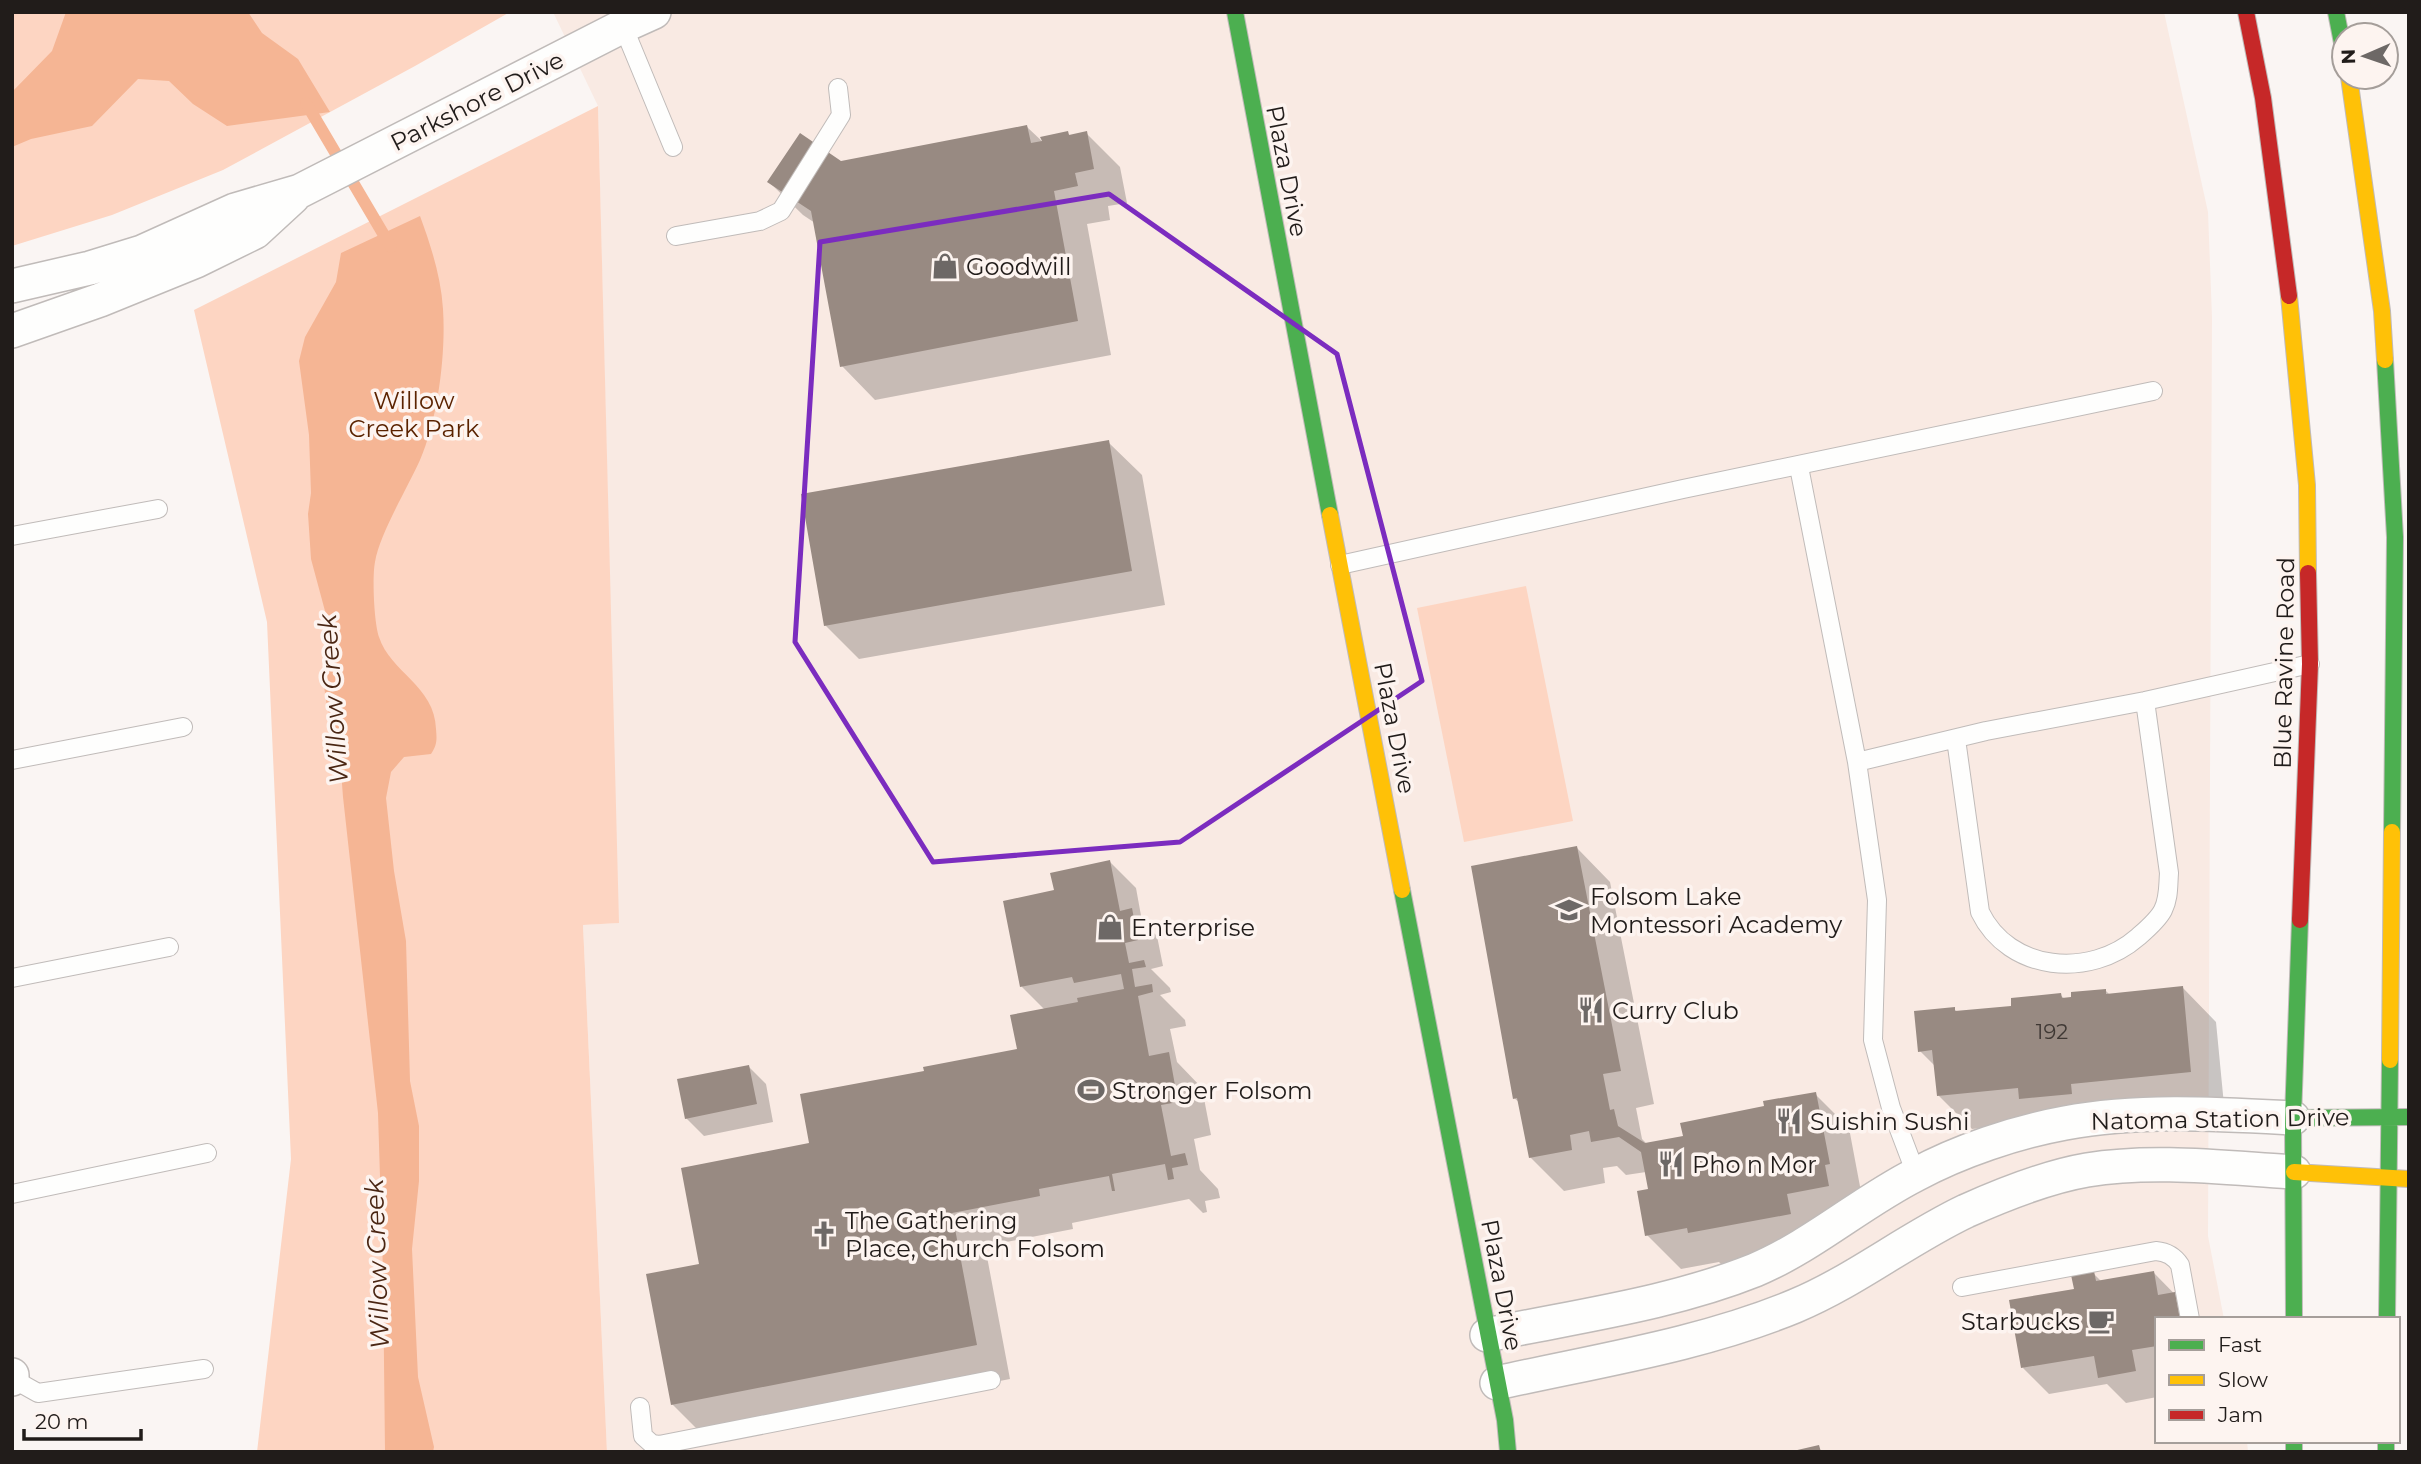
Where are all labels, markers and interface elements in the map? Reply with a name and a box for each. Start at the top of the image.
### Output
north arrow [2330,21,2400,91]
street label: Parkshore Drive [386,45,568,157]
text: N [2337,48,2360,65]
street label: Plaza Drive [1260,103,1314,239]
shop icon: Goodwill [930,251,960,281]
place label: Goodwill [966,252,1071,281]
park label: Willow Creek Park [349,386,480,443]
street label: Blue Ravine Road [2268,557,2300,769]
water label: Willow Creek [311,611,355,785]
street label: Plaza Drive [1368,660,1422,796]
place label: Folsom Lake Montessori Academy [1590,882,1842,939]
school or university icon: Folsom Lake Montessori Academy [1554,895,1584,925]
shop icon: Enterprise [1095,912,1125,942]
place label: Enterprise [1131,913,1255,942]
restaurant icon: Curry Club [1576,995,1606,1025]
place label: Curry Club [1612,996,1739,1025]
house number: 192 [2036,1019,2068,1044]
sports icon: Stronger Folsom [1076,1075,1106,1105]
place label: Stronger Folsom [1112,1076,1312,1105]
street label: Natoma Station Drive [2090,1102,2350,1136]
restaurant icon: Suishin Sushi [1774,1106,1804,1136]
place label: Suishin Sushi [1810,1107,1970,1136]
restaurant icon: Pho n Mor [1656,1149,1686,1179]
place label: Pho n Mor [1692,1150,1817,1179]
water label: Willow Creek [358,1177,396,1350]
place label: The Gathering Place, Church Folsom [845,1206,1105,1263]
street label: Plaza Drive [1475,1217,1529,1353]
church icon: The Gathering Place, Church Folsom [809,1219,839,1249]
cafe icon: Starbucks [2086,1306,2116,1336]
place label: Starbucks [1961,1307,2080,1336]
legend [2155,1317,2400,1443]
text: Fast [2218,1332,2262,1357]
text: Slow [2218,1367,2268,1392]
scale bar [24,1398,142,1442]
text: Jam [2217,1402,2263,1427]
text: 20 m [35,1409,89,1434]

